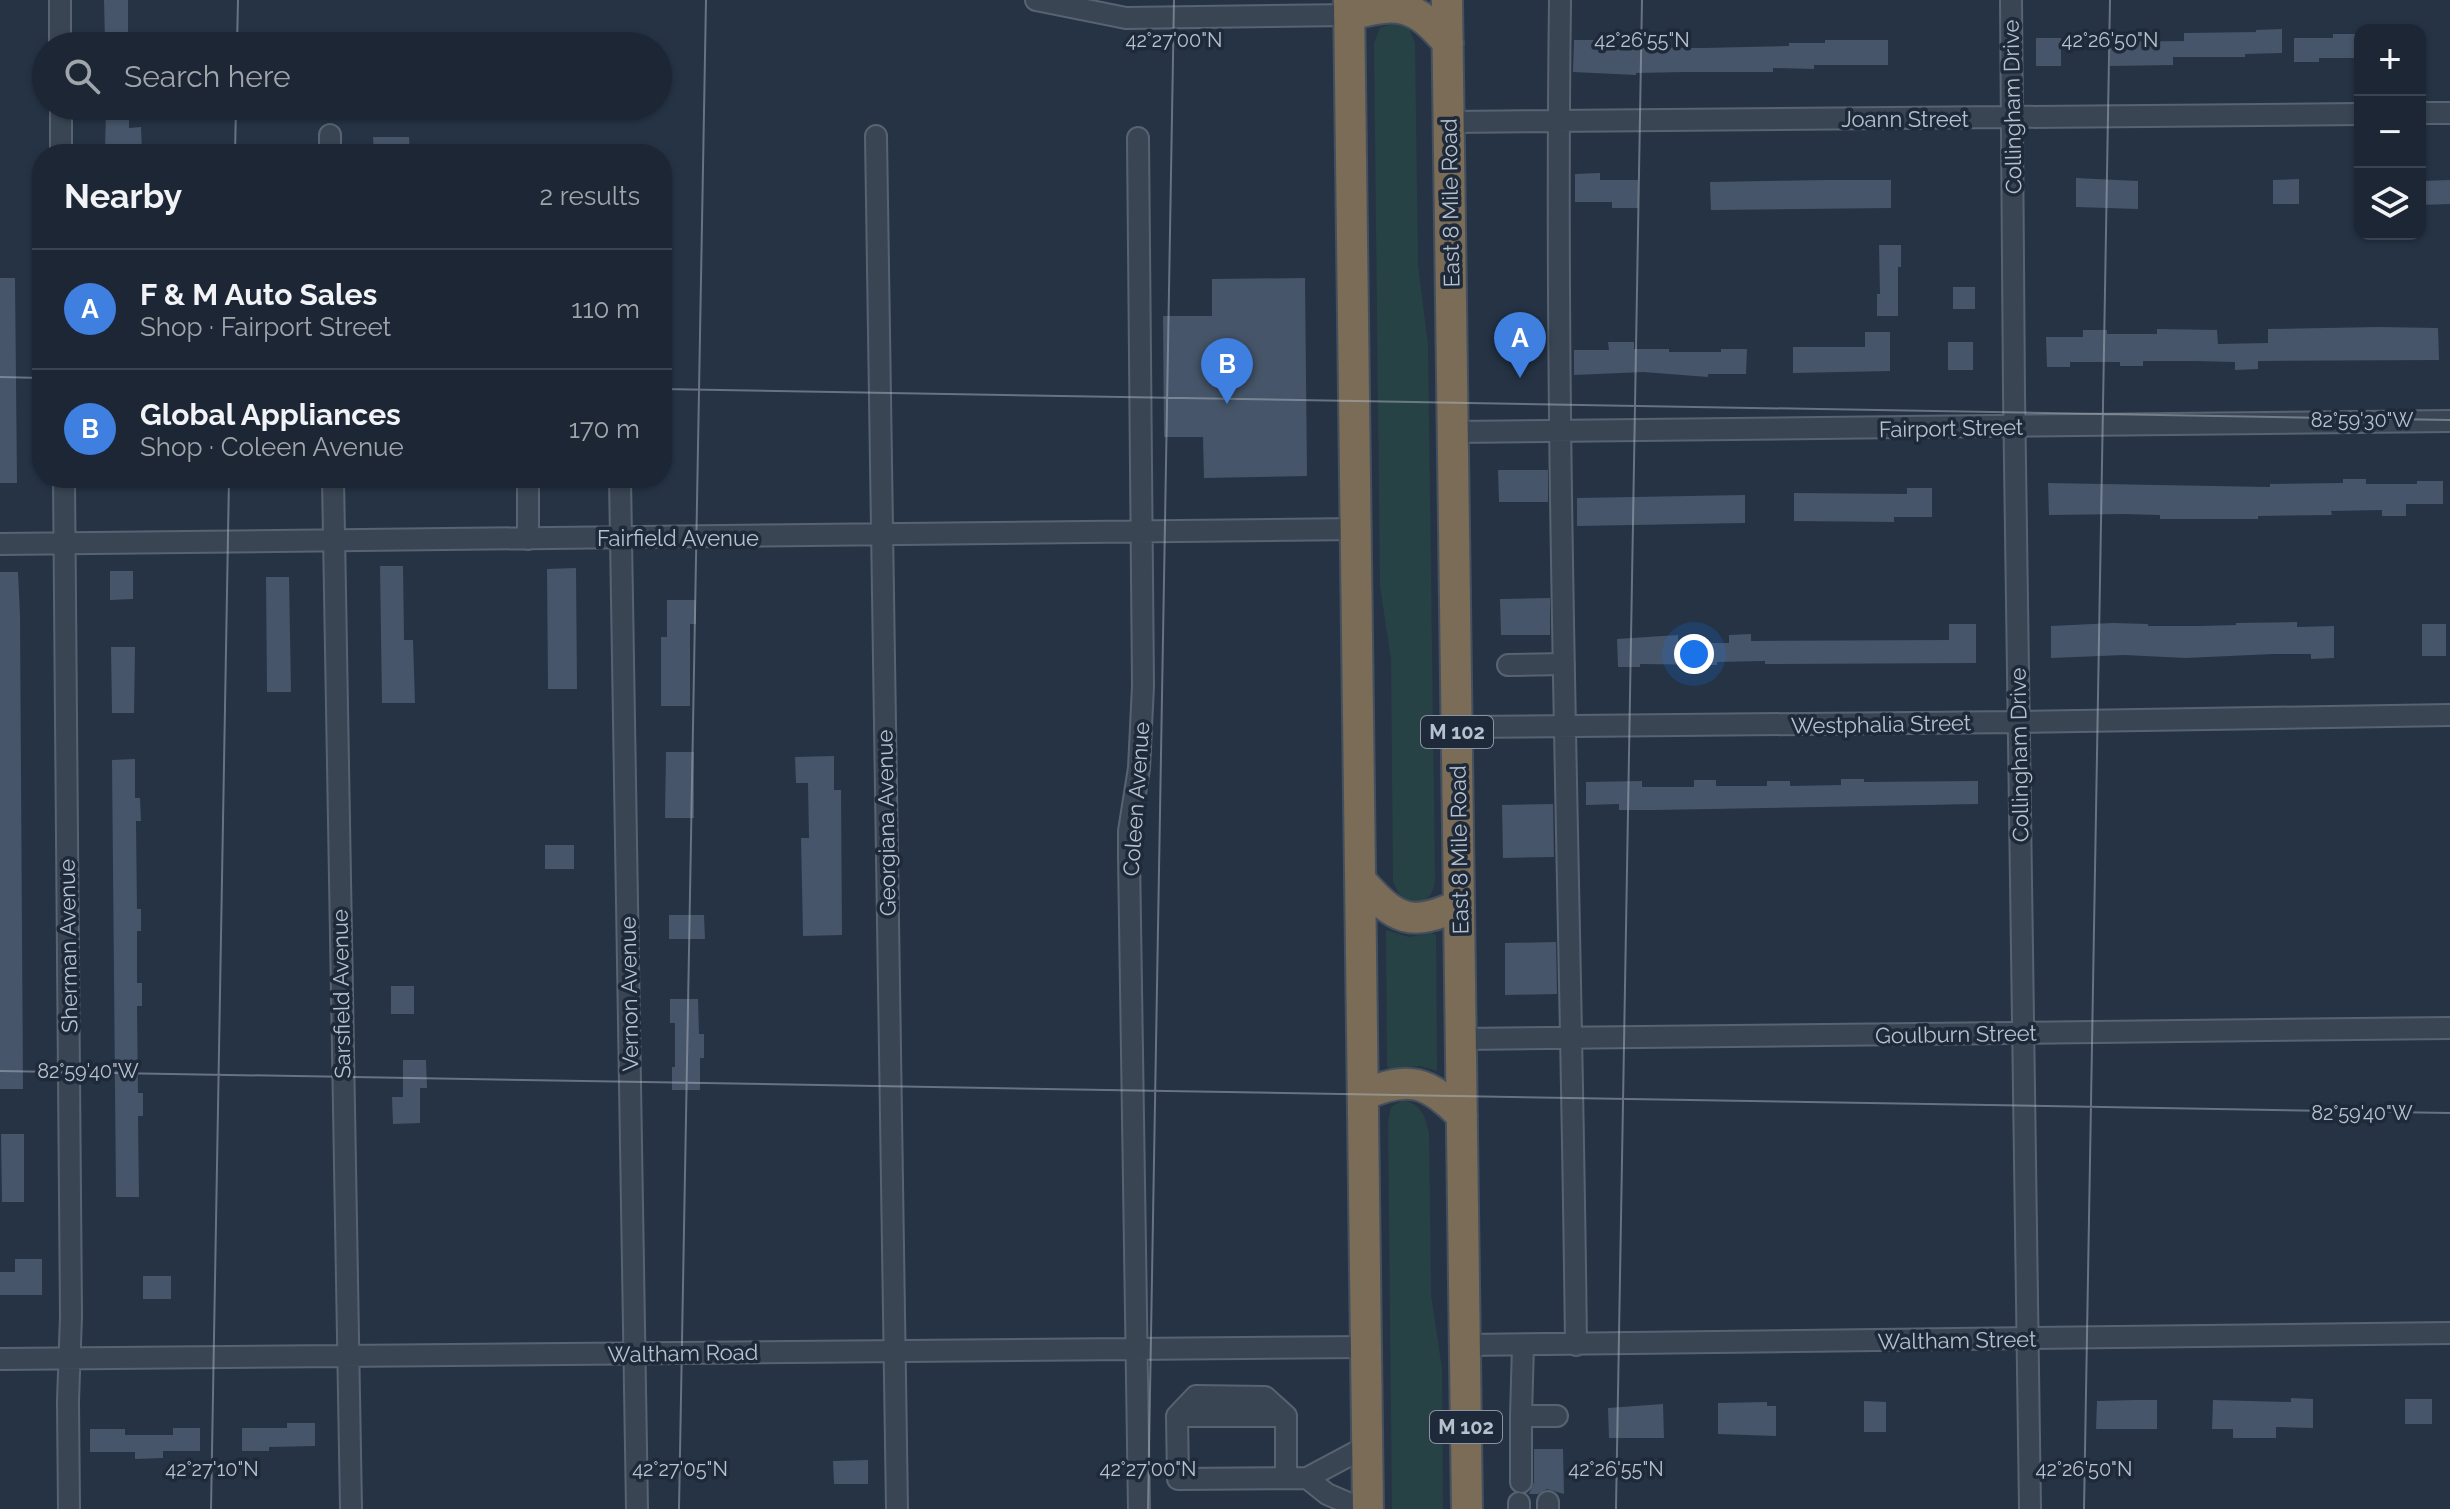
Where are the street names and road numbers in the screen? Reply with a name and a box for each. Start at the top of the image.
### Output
street label: Collingham Drive [1997,19,2027,194]
street label: Joann Street [1841,106,1969,132]
street label: East 8 Mile Road [1436,118,1464,288]
street label: Fairport Street [1879,414,2024,442]
street label: Fairfield Avenue [597,525,759,551]
street label: Collingham Drive [2004,667,2034,842]
street label: Westphalia Street [1791,709,1972,739]
road number: M 102 [1421,716,1493,748]
street label: Coleen Avenue [1118,721,1154,877]
street label: Georgiana Avenue [871,729,901,916]
street label: East 8 Mile Road [1445,765,1473,935]
street label: Sherman Avenue [53,859,83,1033]
street label: Sarsfield Avenue [327,909,355,1079]
street label: Vernon Avenue [615,916,643,1072]
street label: Goulburn Street [1875,1020,2038,1048]
street label: Waltham Street [1877,1326,2037,1354]
street label: Waltham Road [607,1339,759,1367]
road number: M 102 [1430,1411,1502,1443]

